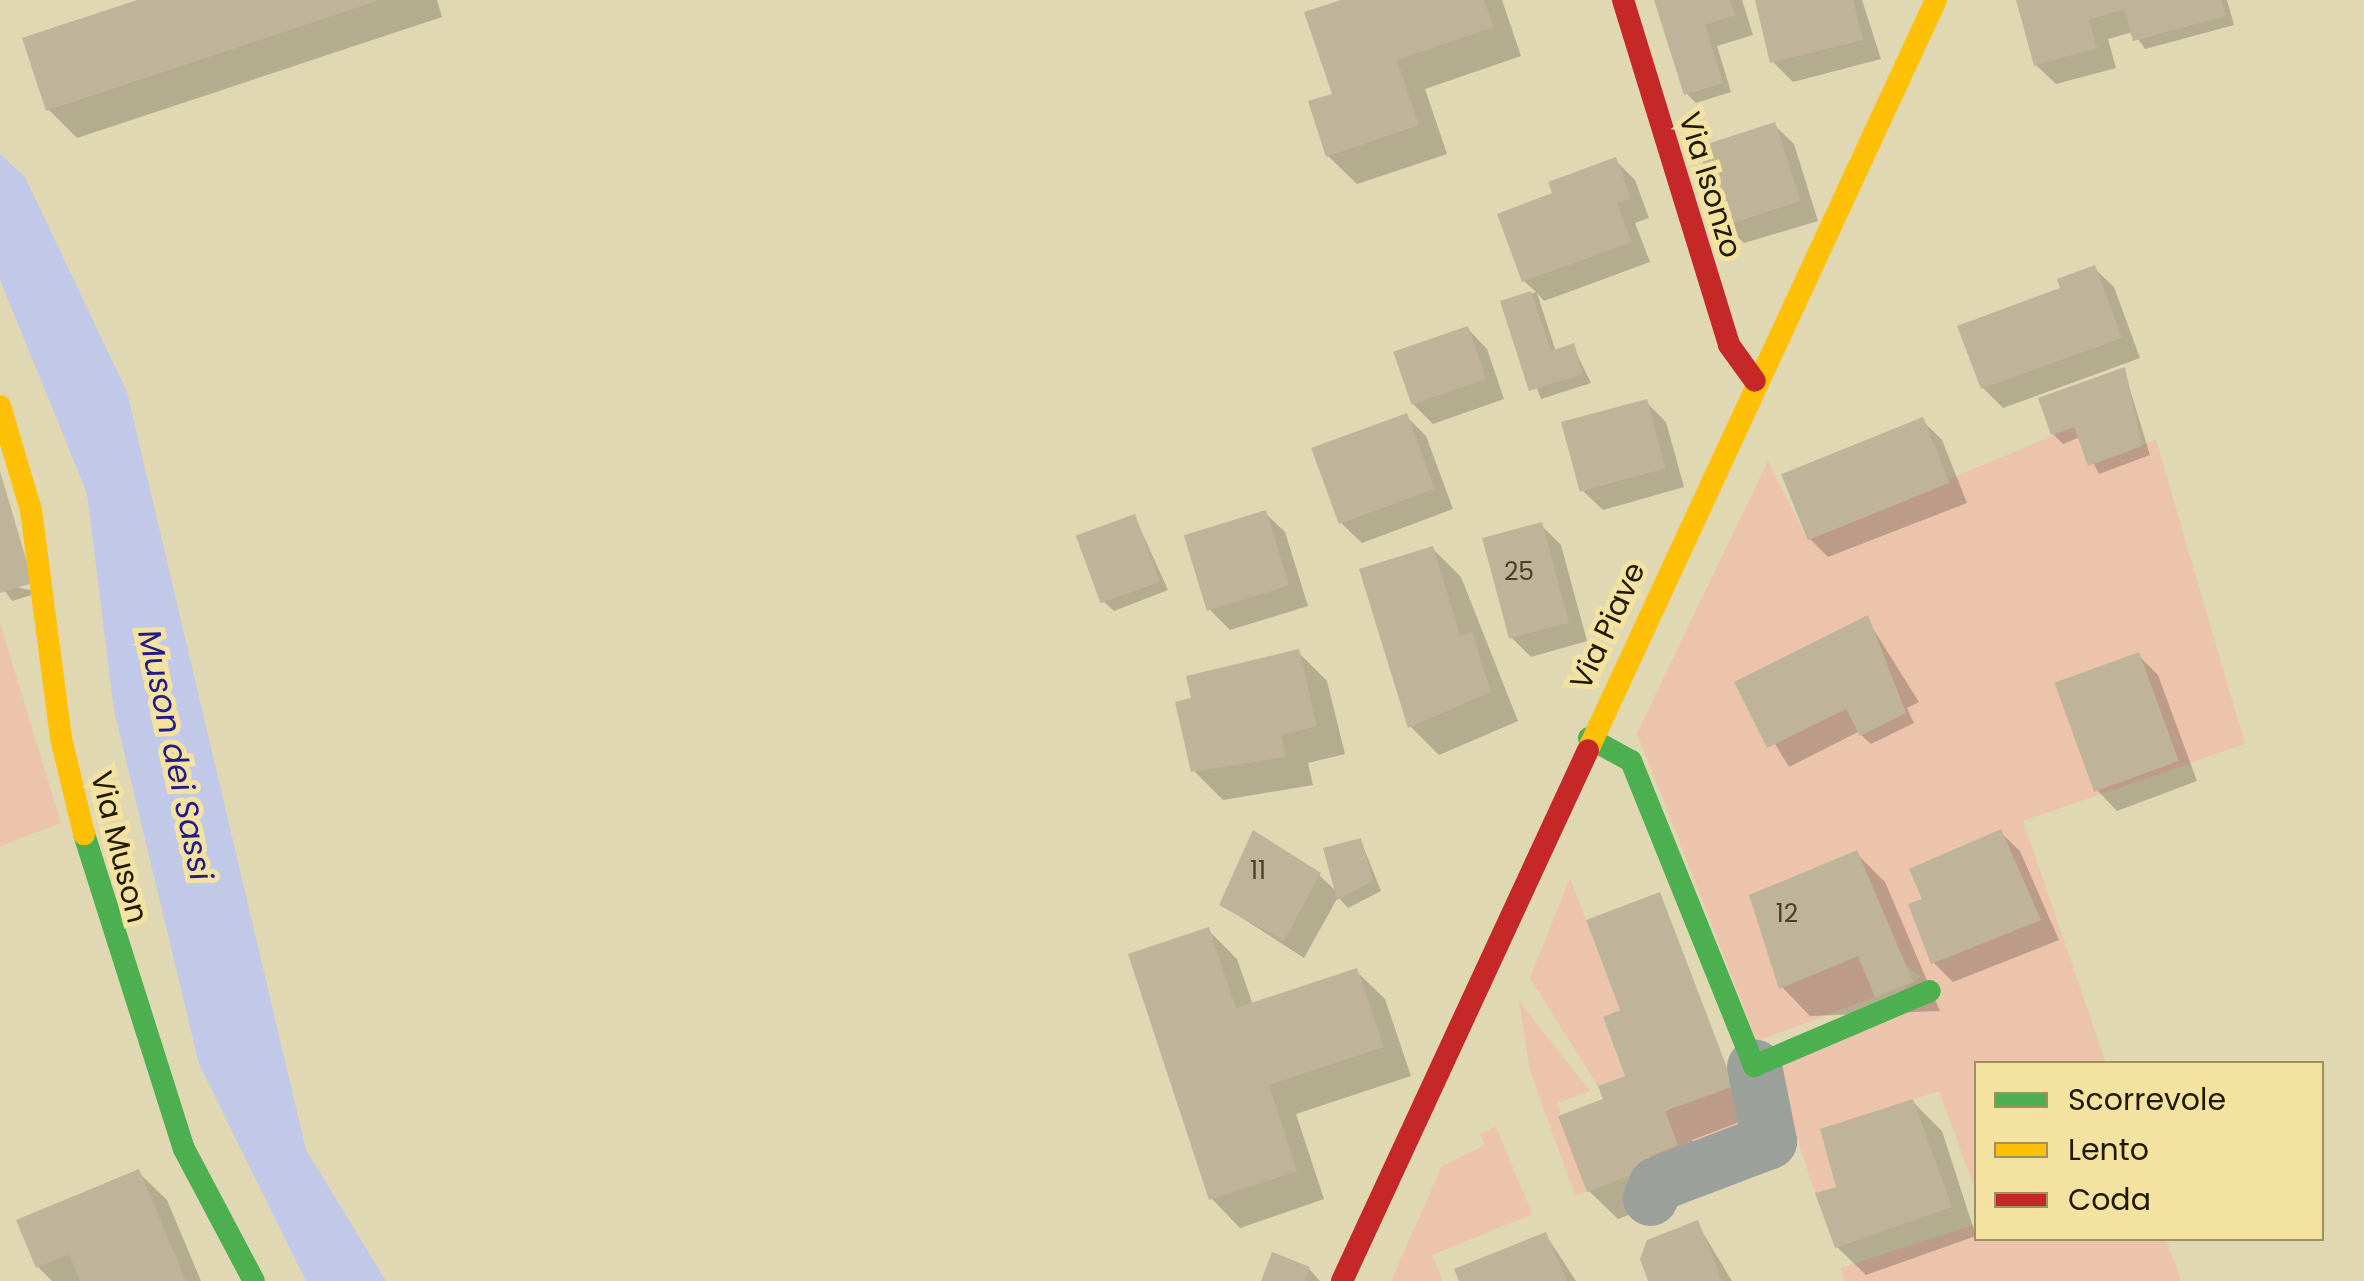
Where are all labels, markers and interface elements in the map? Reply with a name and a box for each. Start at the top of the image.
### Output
street label: Via Isonzo [1671,108,1749,262]
house number: 25 [1504,557,1534,587]
street label: Via Piave [1563,557,1653,695]
water label: Muson dei Sassi [130,626,220,884]
street label: Via Muson [83,767,155,927]
house number: 11 [1250,856,1266,886]
house number: 12 [1776,899,1798,929]
legend [1974,1061,2324,1241]
text: Scorrevole [2068,1078,2226,1121]
text: Lento [2068,1128,2149,1171]
text: Coda [2068,1178,2151,1221]

